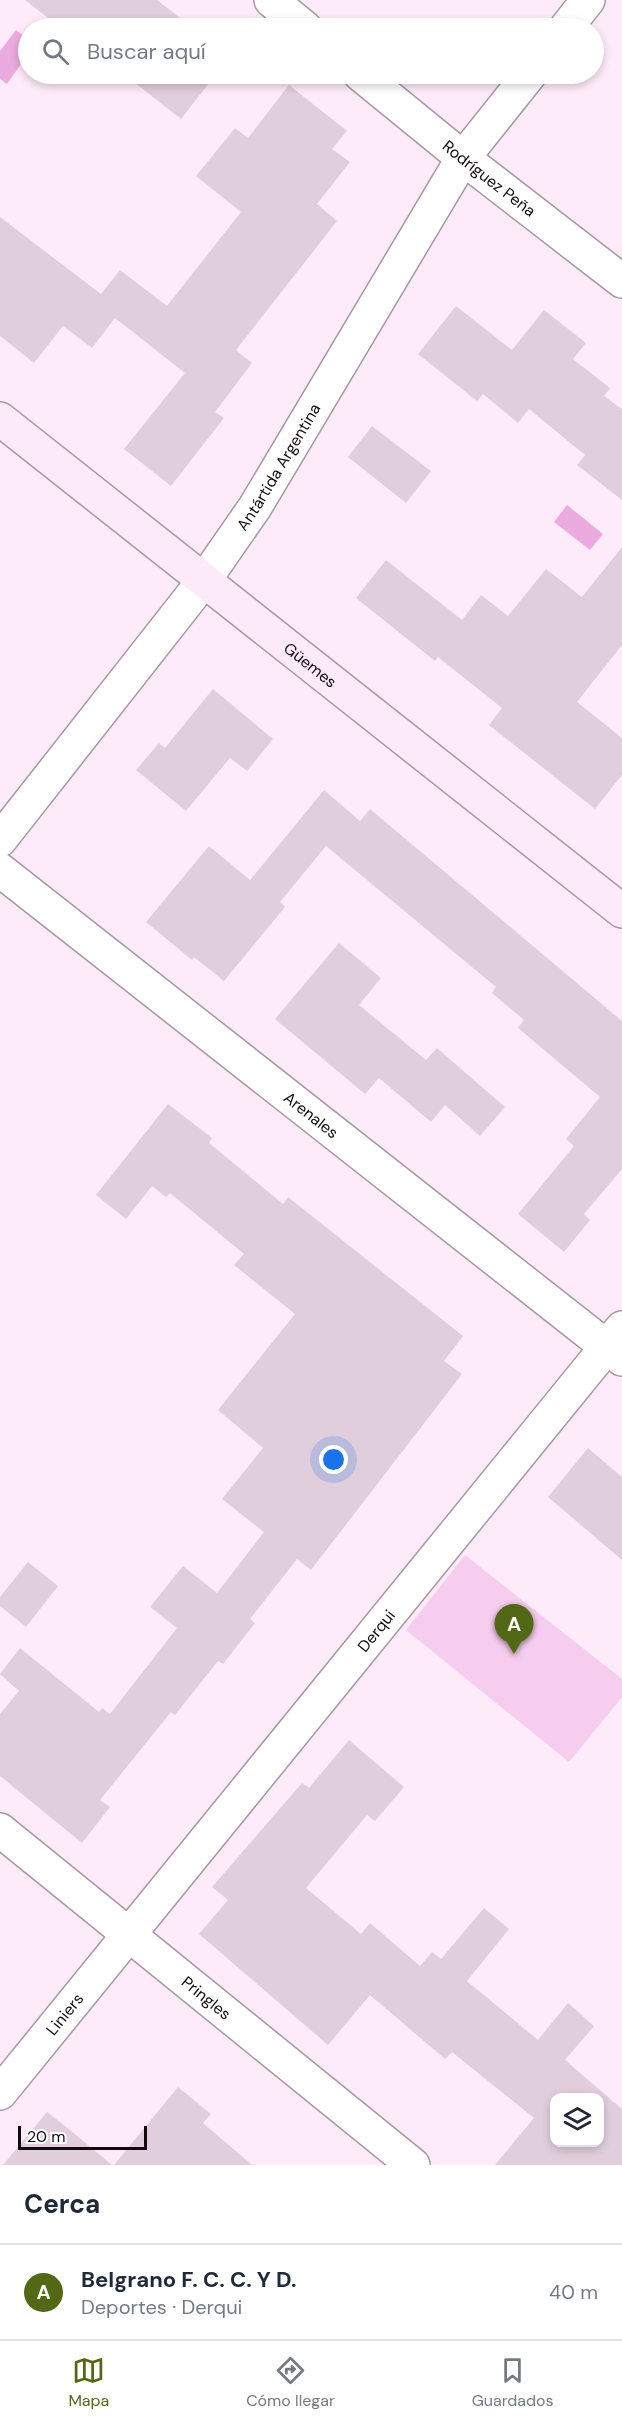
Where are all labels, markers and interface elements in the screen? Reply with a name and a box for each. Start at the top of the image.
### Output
search box [18,18,604,84]
icon: search [39,35,72,68]
text: Buscar aquí [87,37,206,66]
street label: Rodríguez Peña [438,136,540,221]
street label: Antártida Argentina [232,400,325,535]
street label: Güemes [280,638,341,692]
street label: Arenales [279,1087,343,1143]
your location [319,1445,348,1474]
pin: A [494,1604,534,1654]
street label: Derqui [353,1605,400,1656]
street label: Pringles [177,1972,235,2024]
street label: Liniers [41,1989,88,2040]
map controls [550,2093,604,2147]
button: layers [550,2093,604,2147]
scale bar [18,2123,147,2150]
text: 20 m [27,2126,66,2147]
text: Cerca [24,2187,100,2221]
text: Belgrano F. C. C. Y D. [81,2265,296,2294]
text: A [36,2279,51,2305]
text: 40 m [549,2279,598,2305]
text: Deportes · Derqui [81,2294,242,2320]
tab: Mapa [68,2354,109,2411]
tab: Cómo llegar [246,2354,335,2411]
tab: Guardados [472,2354,554,2411]

